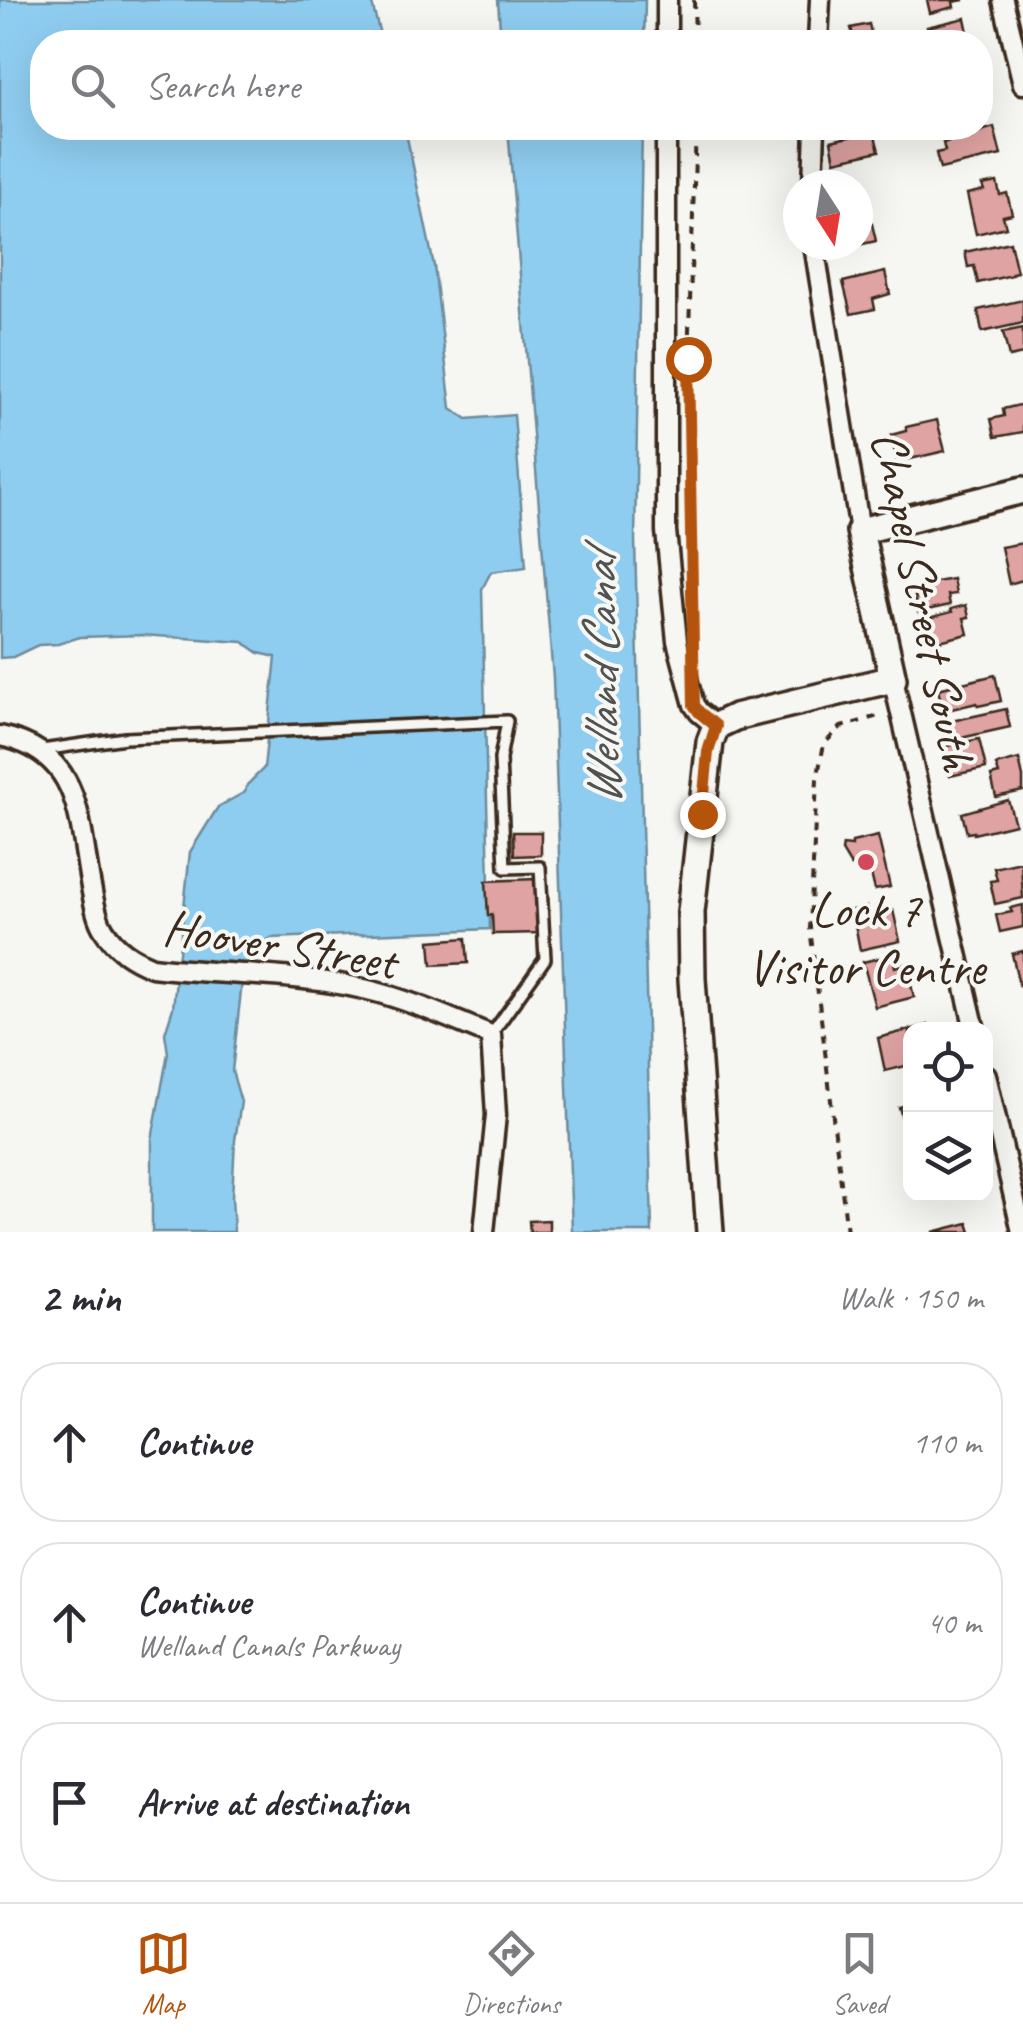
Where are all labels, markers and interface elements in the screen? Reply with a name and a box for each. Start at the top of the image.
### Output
search box [30,30,993,140]
icon: search [65,58,120,113]
text: Search here [145,62,300,109]
north arrow [783,170,873,260]
route start [666,337,712,383]
street label: Chapel Street South [857,425,991,778]
water label: Welland Canal [566,538,636,806]
route end [680,792,726,838]
marker: Lock 7 Visitor Centre [855,851,877,873]
place label: Lock 7 Visitor Centre [747,878,988,999]
street label: Hoover Street [159,895,405,995]
map controls [903,1022,993,1202]
button: locate [903,1022,993,1112]
button: layers [903,1112,993,1202]
text: 2 min [40,1271,120,1324]
text: Walk · 150 m [839,1277,983,1318]
icon: ahead [42,1415,97,1470]
text: Continue [137,1419,251,1466]
text: 110 m [912,1422,981,1463]
text: Continue [137,1578,251,1625]
icon: ahead [42,1595,97,1650]
text: 40 m [927,1602,981,1643]
text: Welland Canals Parkway [137,1625,400,1666]
icon: arrive [42,1775,97,1830]
text: Arrive at destination [137,1779,409,1826]
tab: Map [136,1926,191,2021]
tab: Directions [463,1926,560,2021]
tab: Saved [832,1926,887,2021]

